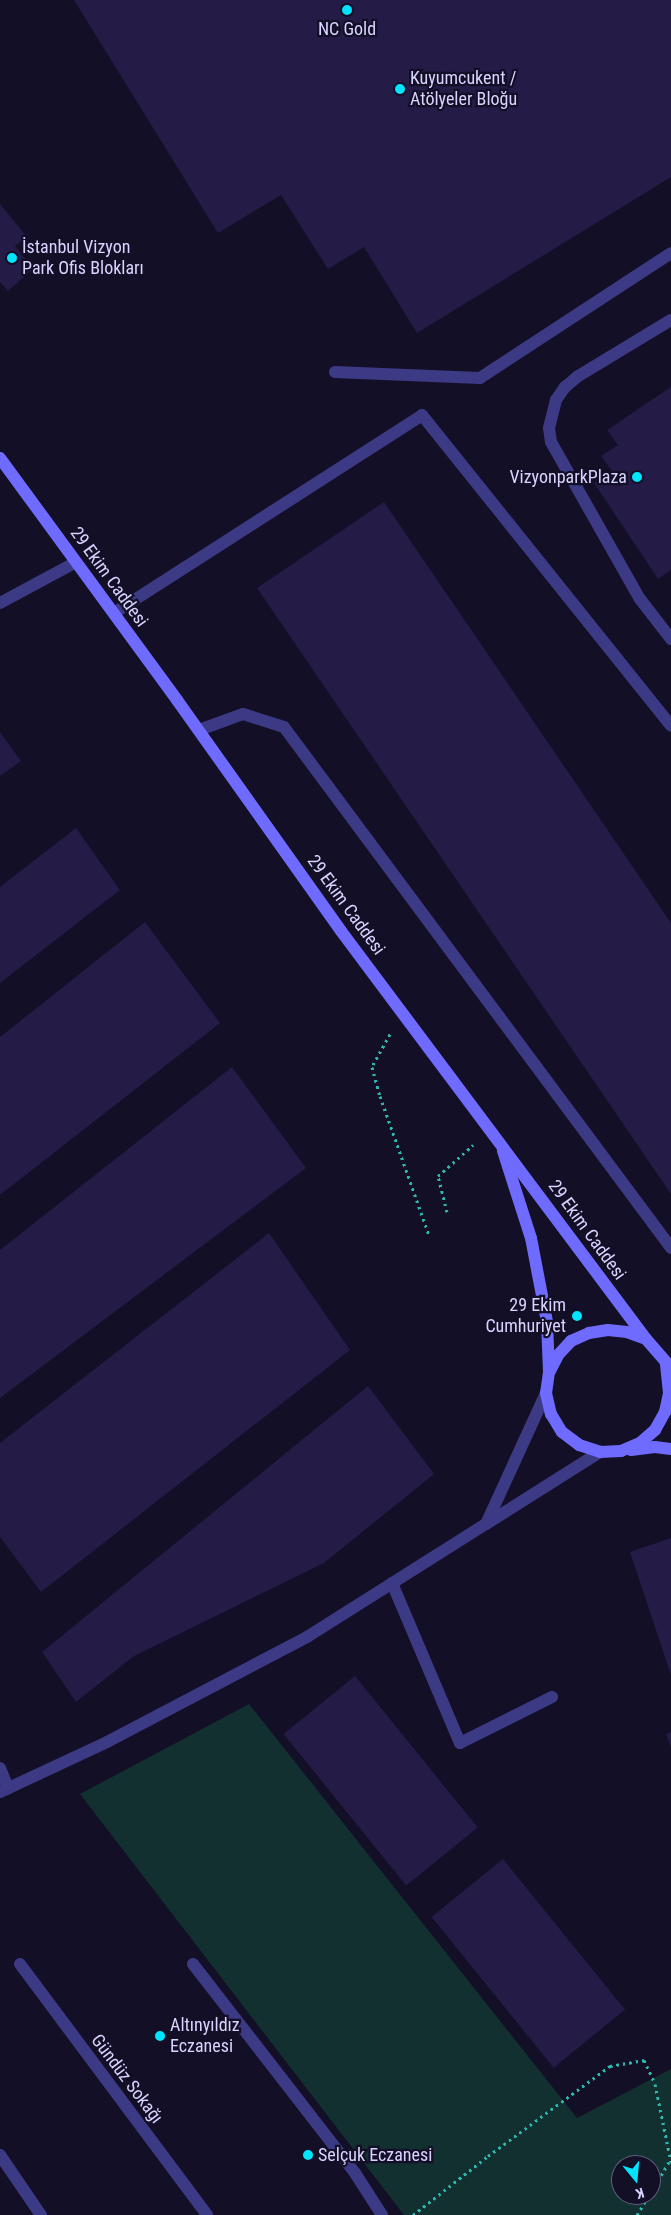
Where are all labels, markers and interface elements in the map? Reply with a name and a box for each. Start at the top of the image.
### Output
marker: NC Gold [341,4,353,16]
place label: NC Gold [318,18,376,40]
place label: Kuyumcukent / Atölyeler Bloğu [410,68,517,110]
marker: Kuyumcukent / Atölyeler Bloğu [394,83,406,95]
place label: İstanbul Vizyon Park Ofis Blokları [22,237,144,280]
marker: İstanbul Vizyon Park Ofis Blokları [6,252,18,264]
place label: VizyonparkPlaza [509,466,627,488]
marker: VizyonparkPlaza [631,471,643,483]
street label: 29 Ekim Caddesi [66,523,152,631]
street label: 29 Ekim Caddesi [303,851,389,959]
street label: 29 Ekim Caddesi [544,1176,630,1284]
place label: 29 Ekim Cumhuriyet [485,1295,566,1338]
marker: 29 Ekim Cumhuriyet [570,1309,584,1323]
place label: Altınyıldız Eczanesi [170,2015,240,2058]
street label: Gündüz Sokağı [86,2030,168,2128]
marker: Altınyıldız Eczanesi [154,2030,166,2042]
place label: Selçuk Eczanesi [318,2144,432,2166]
marker: Selçuk Eczanesi [302,2149,314,2161]
north arrow [611,2155,661,2205]
text: K [634,2185,646,2202]

